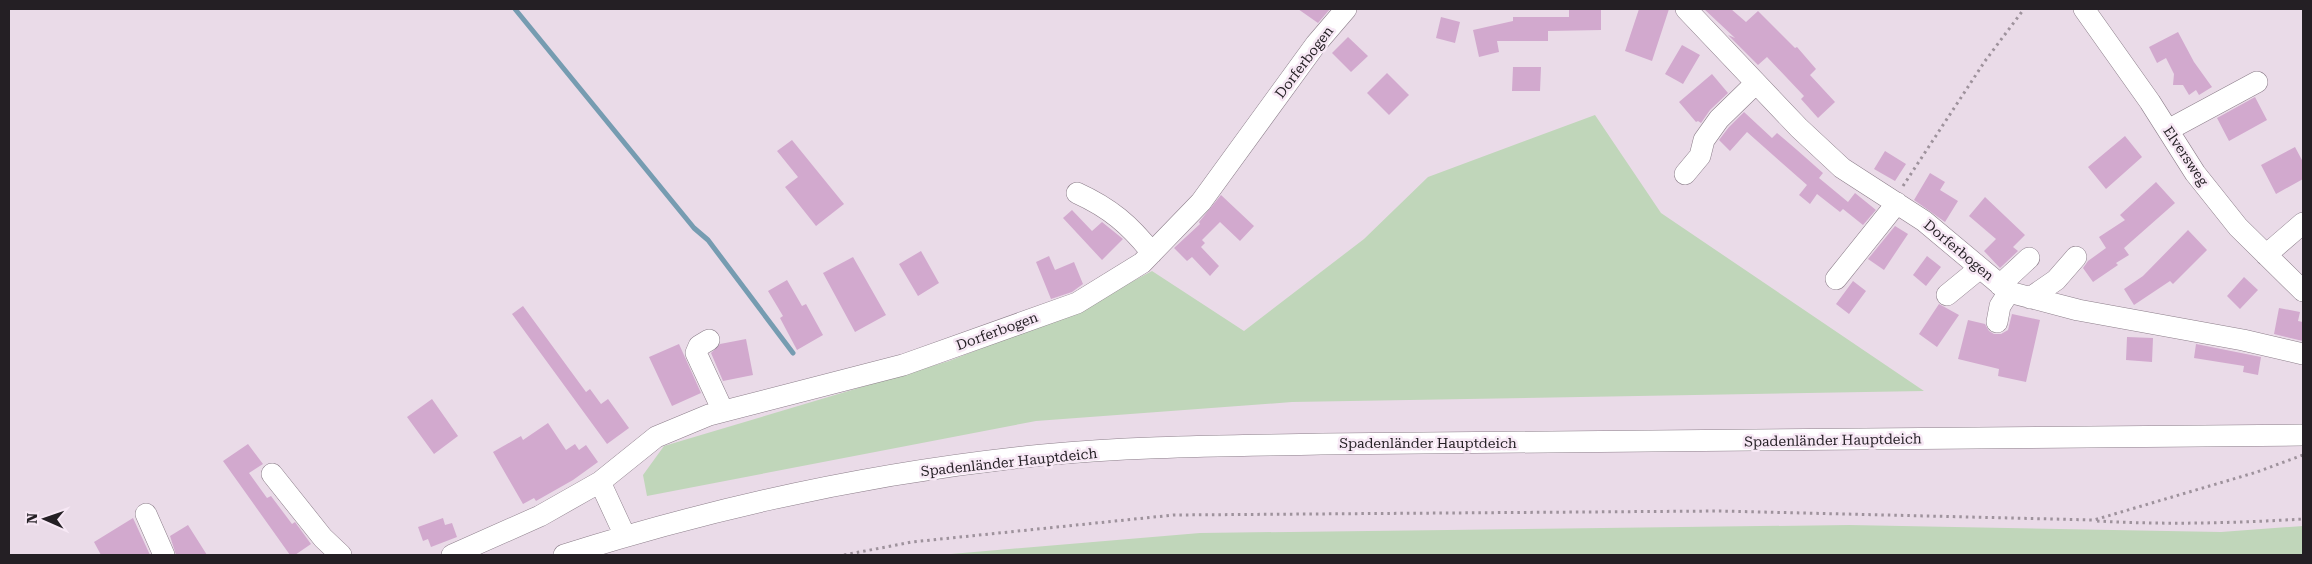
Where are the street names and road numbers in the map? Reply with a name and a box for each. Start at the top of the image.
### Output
street label: Dorferbogen [1272,23,1336,101]
street label: Elversweg [2160,123,2212,189]
street label: Dorferbogen [1921,216,1997,284]
street label: Dorferbogen [954,309,1040,353]
street label: Spadenländer Hauptdeich [1744,430,1922,450]
street label: Spadenländer Hauptdeich [1339,435,1517,451]
street label: Spadenländer Hauptdeich [920,445,1098,479]

